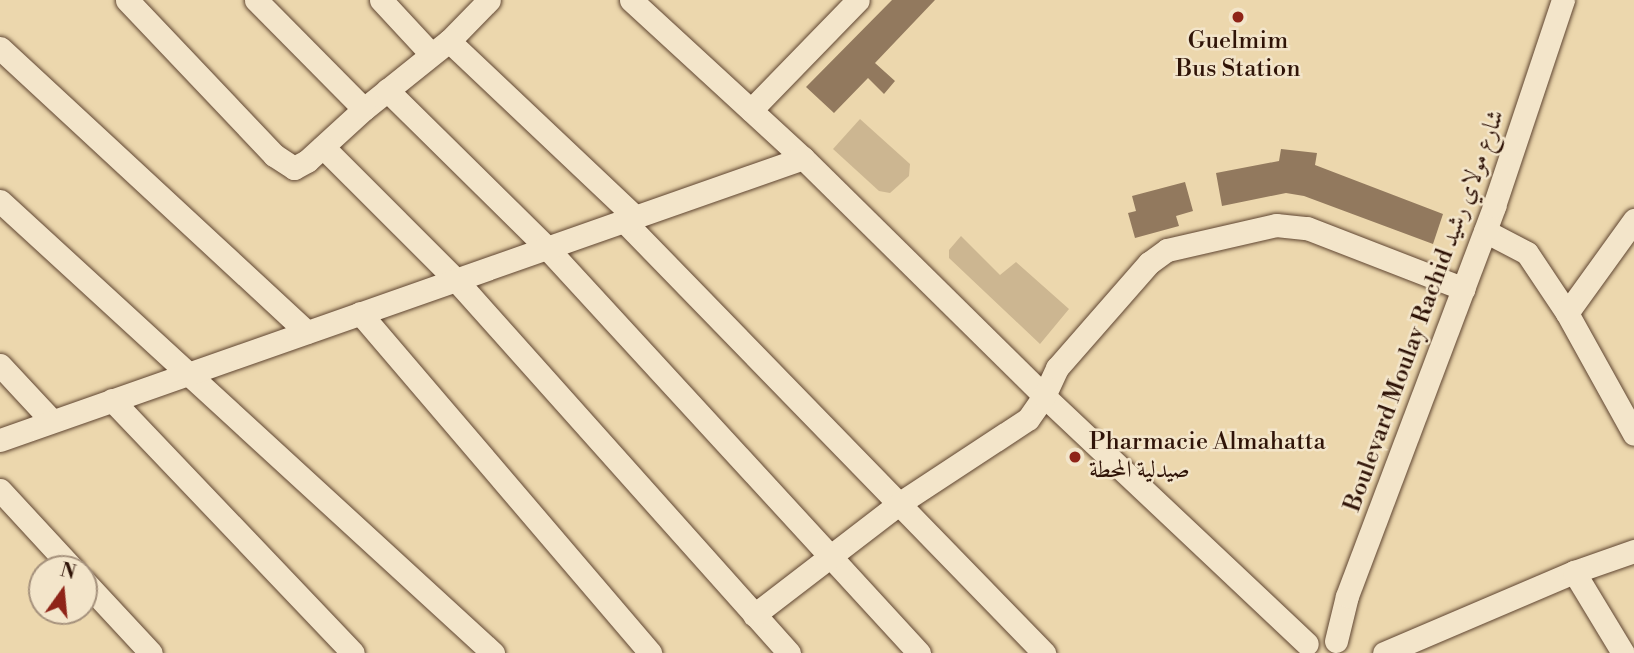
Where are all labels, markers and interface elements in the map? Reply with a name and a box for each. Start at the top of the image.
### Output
marker: Guelmim Bus Station [1230,9,1246,25]
place label: Guelmim Bus Station [1175,28,1301,84]
street label: Boulevard Moulay Rachid شارع مولاي رشيد [1339,106,1511,516]
place label: Pharmacie Almahatta صيدلية المحطة [1089,429,1326,485]
marker: Pharmacie Almahatta صيدلية المحطة [1067,449,1083,465]
north arrow [28,555,98,625]
text: N [58,558,78,585]

